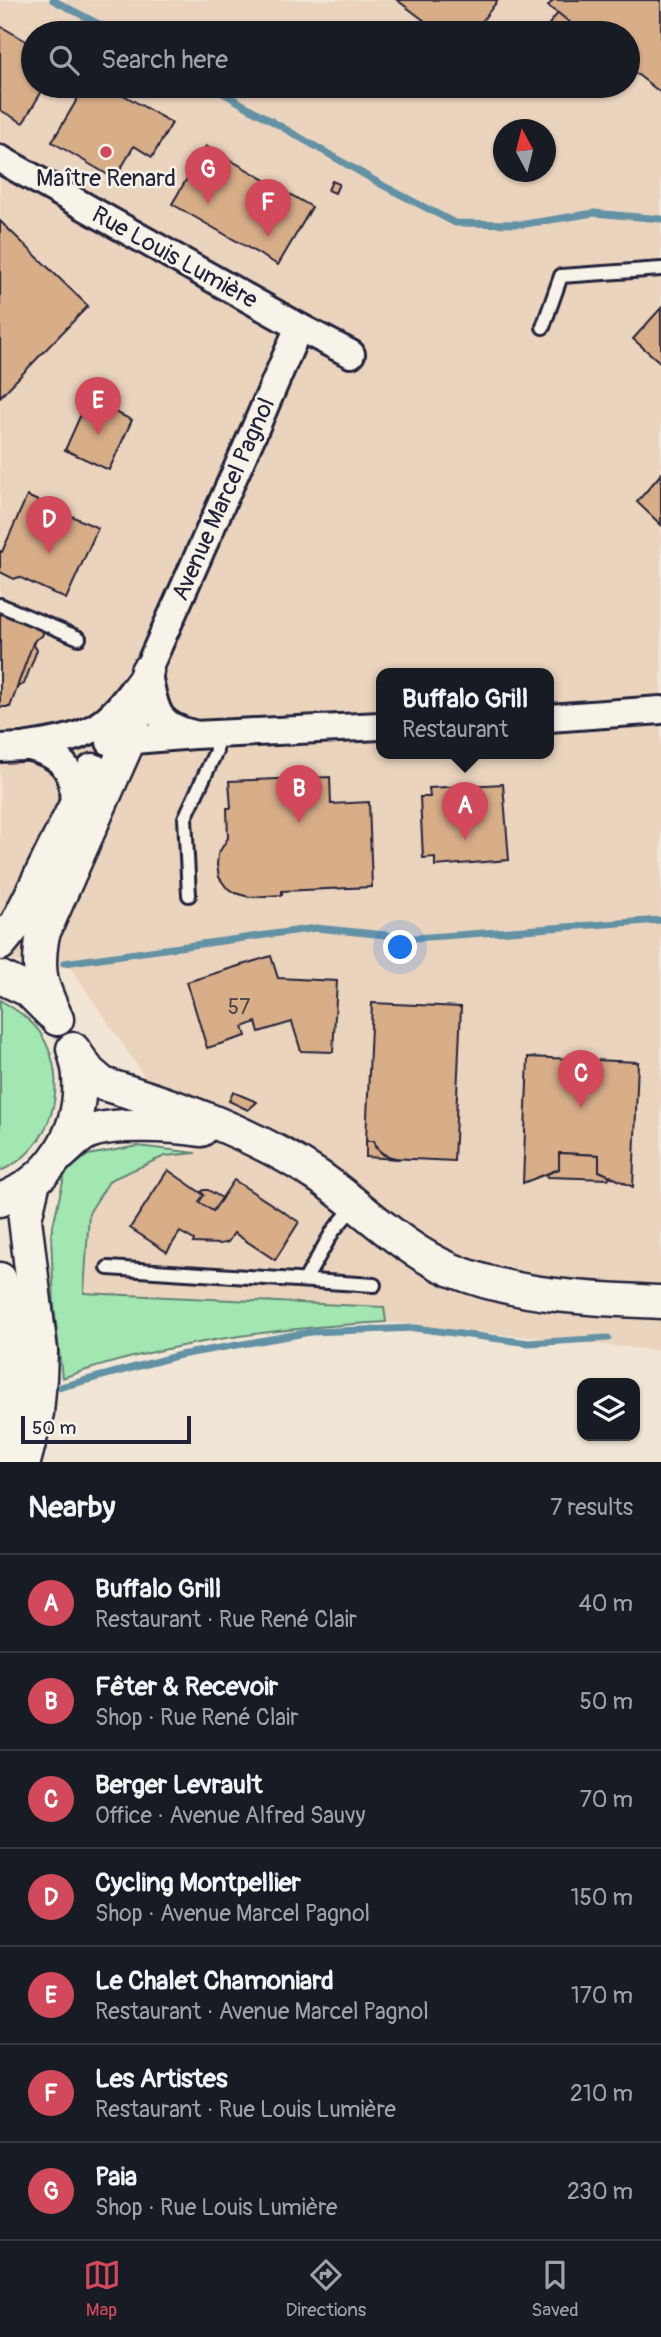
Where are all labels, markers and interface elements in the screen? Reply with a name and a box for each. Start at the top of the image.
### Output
search box [21,21,640,98]
icon: search [45,41,83,79]
text: Search here [101,44,228,76]
north arrow [493,119,556,182]
marker: Maître Renard [98,144,114,160]
pin: G [185,146,231,204]
place label: Maître Renard [36,164,176,193]
pin: F [245,179,291,237]
street label: Rue Louis Lumière [87,200,263,315]
pin: E [75,377,121,435]
street label: Avenue Marcel Pagnol [166,393,281,605]
pin: D [26,496,72,554]
popup [376,668,554,759]
text: Buffalo Grill [402,683,528,715]
text: Restaurant [402,715,508,744]
pin: B [276,765,322,823]
pin: A [442,782,488,840]
your location [383,930,417,964]
house number: 57 [228,994,250,1021]
pin: C [558,1050,604,1108]
map controls [577,1378,640,1441]
button: layers [577,1378,640,1441]
scale bar [21,1413,191,1445]
text: 50 m [32,1416,76,1440]
text: Nearby [28,1489,115,1526]
text: 7 results [550,1493,633,1522]
text: Buffalo Grill [95,1573,221,1605]
text: A [44,1589,58,1618]
text: 40 m [579,1589,633,1618]
text: Restaurant · Rue René Clair [95,1605,357,1634]
text: Fêter & Recevoir [95,1671,278,1703]
text: B [44,1687,58,1716]
text: 50 m [579,1687,633,1716]
text: Shop · Rue René Clair [95,1703,298,1732]
text: Berger Levrault [95,1769,262,1801]
text: C [44,1785,58,1814]
text: 70 m [580,1785,633,1814]
text: Office · Avenue Alfred Sauvy [95,1801,365,1830]
text: Cycling Montpellier [95,1867,301,1899]
text: D [44,1883,58,1912]
text: 150 m [570,1883,633,1912]
text: Shop · Avenue Marcel Pagnol [95,1899,370,1928]
text: Le Chalet Chamoniard [95,1965,334,1997]
text: E [45,1981,57,2010]
text: 170 m [571,1981,633,2010]
text: Restaurant · Avenue Marcel Pagnol [95,1997,429,2026]
text: Les Artistes [95,2063,228,2095]
text: F [44,2079,58,2108]
text: 210 m [570,2079,633,2108]
text: Restaurant · Rue Louis Lumière [95,2095,396,2124]
text: Paia [95,2161,137,2193]
text: G [43,2177,59,2206]
text: 230 m [567,2177,633,2206]
text: Shop · Rue Louis Lumière [95,2193,337,2222]
tab: Map [83,2256,121,2322]
tab: Directions [286,2256,366,2322]
tab: Saved [531,2256,578,2322]

